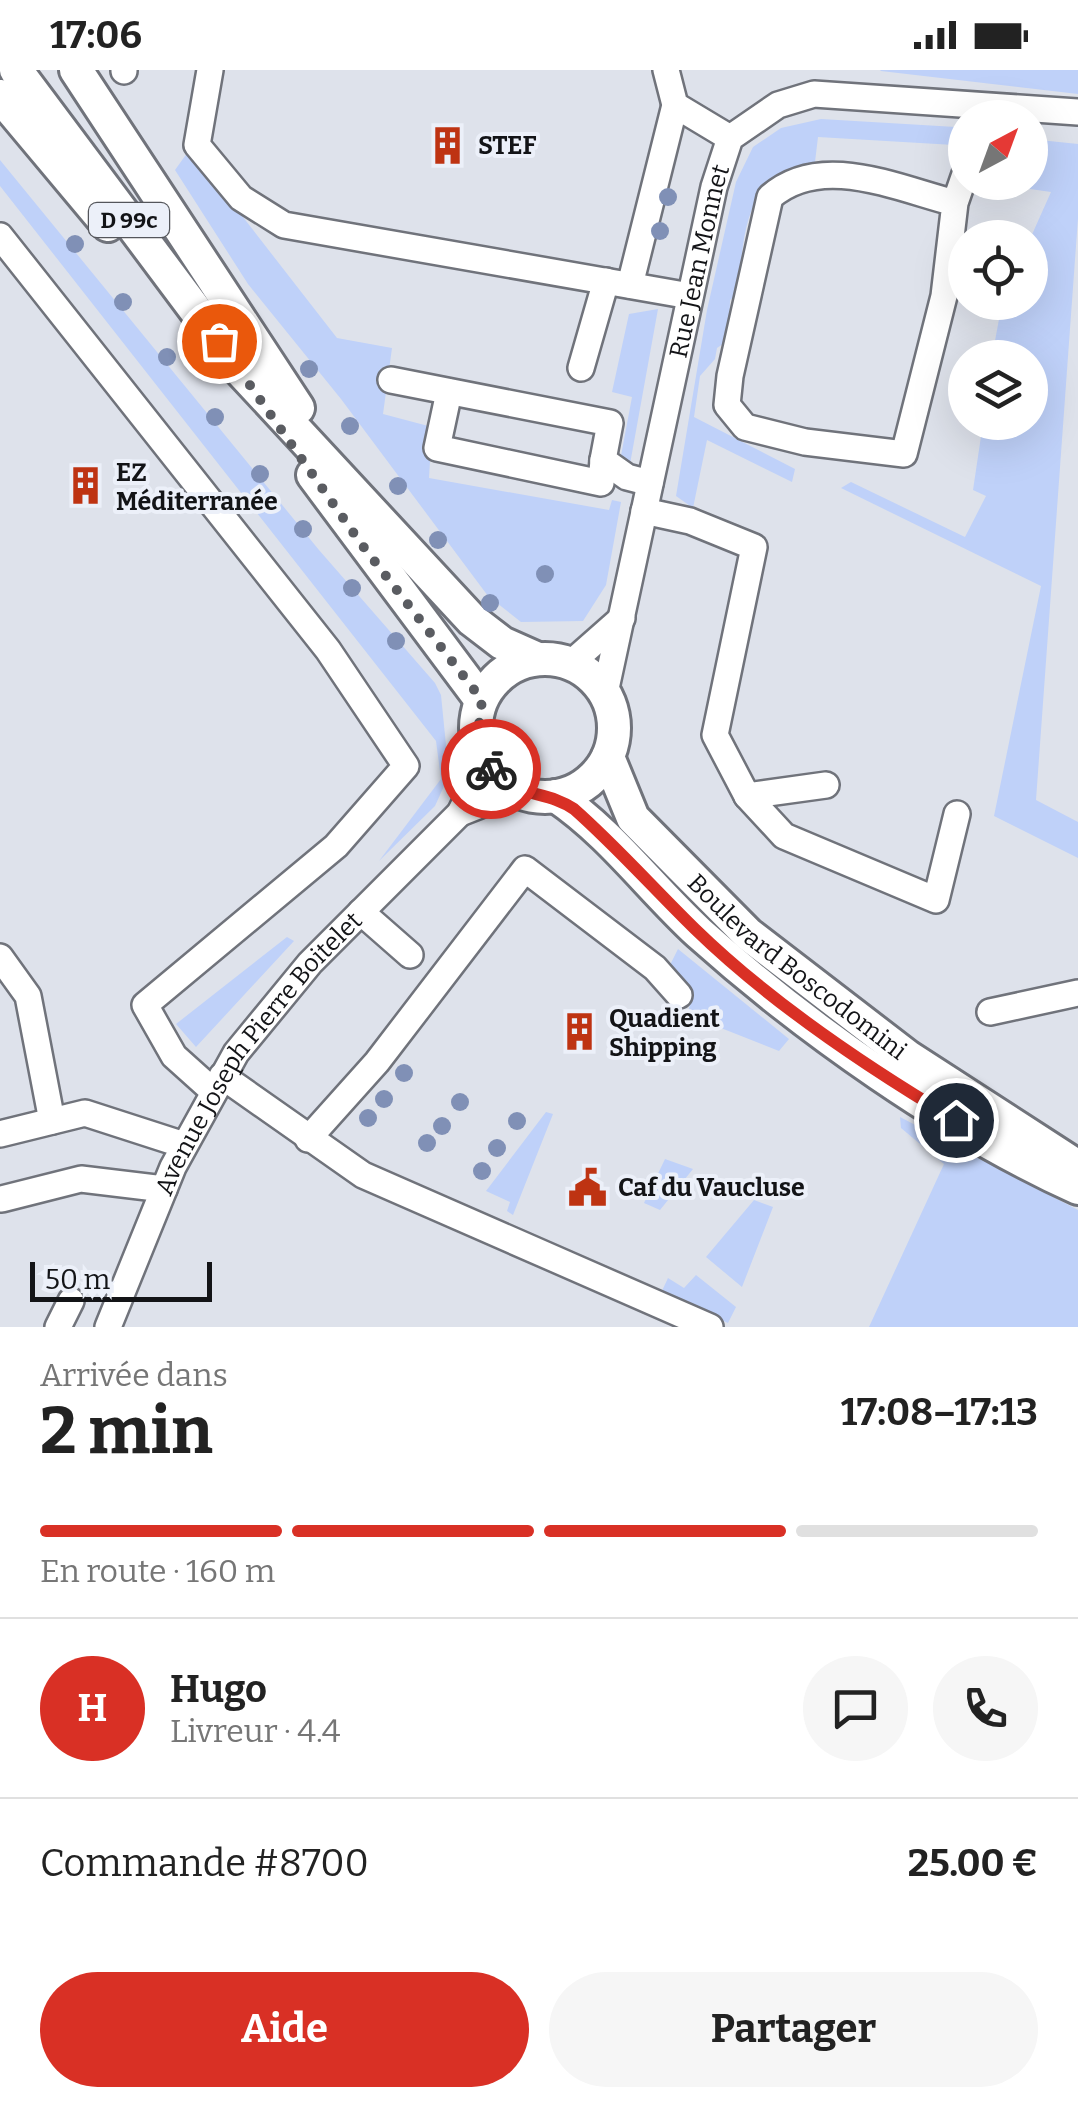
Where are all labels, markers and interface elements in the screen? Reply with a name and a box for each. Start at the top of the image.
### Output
text: 17:06 [50,12,142,58]
north arrow [948,100,1048,200]
map controls [948,100,1048,440]
building icon: STEF [427,124,469,166]
place label: STEF [478,131,536,161]
street label: Rue Jean Monnet [664,161,736,361]
road number: D 99c [89,203,169,237]
button: locate [948,220,1048,320]
pin [177,299,262,384]
icon: bag [192,314,247,369]
button: layers [948,340,1048,440]
place label: EZ Méditerranée [116,458,278,517]
building icon: EZ Méditerranée [65,465,107,507]
courier [441,719,541,819]
icon: bike [464,742,519,797]
street label: Boulevard Boscodomini [681,868,912,1066]
street label: Avenue Joseph Pierre Boitelet [149,906,368,1200]
place label: Quadient Shipping [609,1004,720,1063]
building icon: Quadient Shipping [558,1011,600,1053]
pin [914,1078,999,1163]
icon: home [929,1093,984,1148]
public building icon: Caf du Vaucluse [567,1166,609,1208]
place label: Caf du Vaucluse [618,1173,805,1203]
scale bar [30,1257,212,1302]
text: 50 m [45,1263,110,1296]
text: Arrivée dans [40,1356,228,1394]
text: 17:08–17:13 [841,1389,1038,1435]
text: 2 min [40,1392,213,1470]
text: En route · 160 m [40,1552,275,1590]
button: chat [803,1656,908,1761]
button: phone [933,1656,1038,1761]
text: Hugo [170,1666,267,1712]
text: H [78,1685,107,1731]
text: Livreur · 4.4 [170,1712,340,1750]
text: Commande #8700 [40,1840,369,1886]
text: 25.00 € [908,1840,1038,1886]
button: Aide [40,1972,529,2087]
button: Partager [549,1972,1038,2087]

